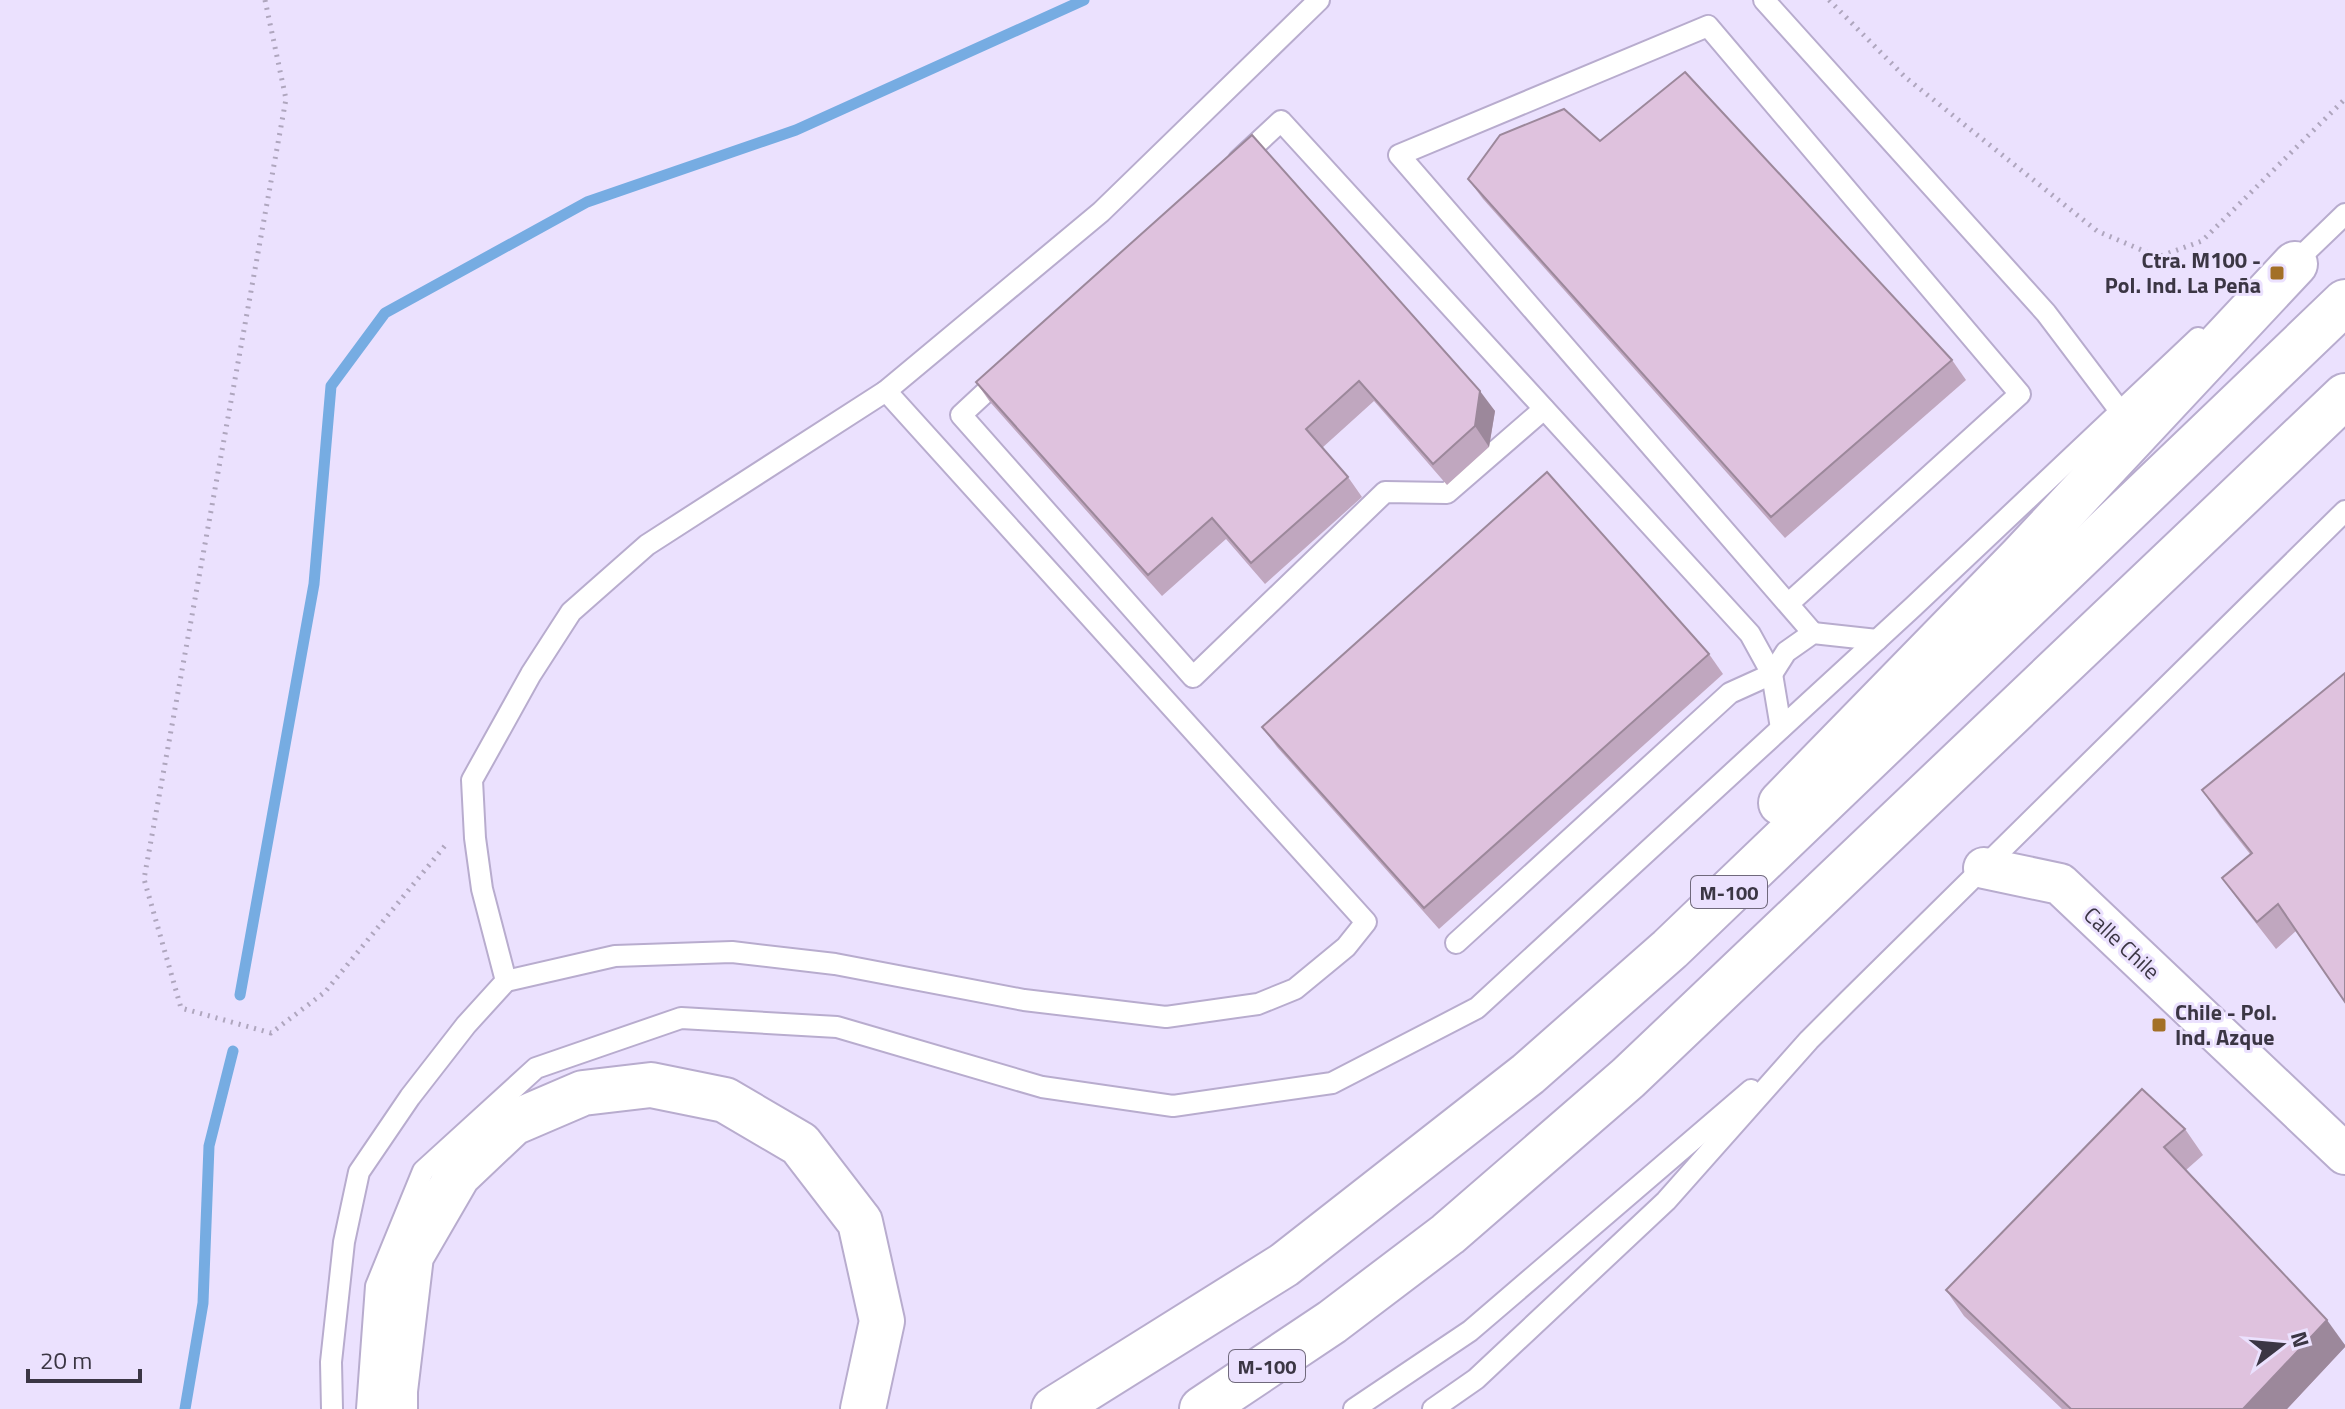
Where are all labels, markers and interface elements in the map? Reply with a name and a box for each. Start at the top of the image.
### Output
place label: Ctra. M100 - Pol. Ind. La Peña [2105,243,2261,302]
marker: Ctra. M100 - Pol. Ind. La Peña [2268,264,2286,282]
road number: M-100 [1691,876,1767,908]
street label: Calle Chile [2076,899,2168,987]
place label: Chile - Pol. Ind. Azque [2175,995,2277,1054]
marker: Chile - Pol. Ind. Azque [2150,1016,2168,1034]
north arrow [2241,1305,2321,1385]
text: N [2282,1327,2319,1352]
scale bar [28,1333,140,1383]
text: 20 m [40,1342,92,1378]
road number: M-100 [1229,1350,1305,1382]

